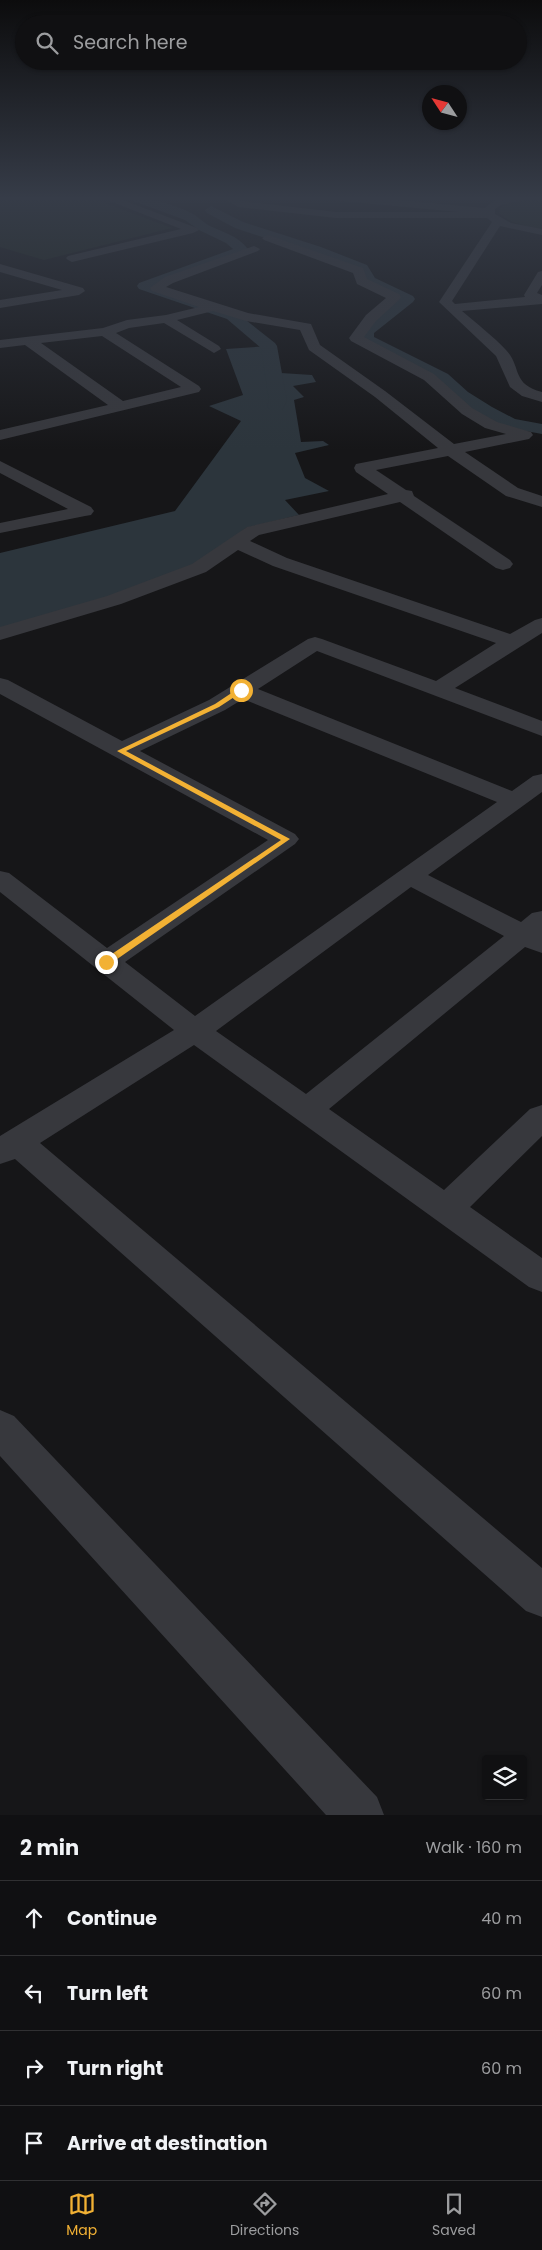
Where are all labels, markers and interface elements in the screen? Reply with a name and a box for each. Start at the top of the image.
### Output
search box [15,15,527,70]
icon: search [33,29,61,57]
text: Search here [73,29,187,56]
north arrow [422,85,467,130]
route start [230,679,253,702]
route end [95,951,118,974]
map controls [482,1755,527,1800]
button: layers [482,1755,527,1800]
text: 2 min [20,1833,79,1862]
text: Walk · 160 m [425,1836,522,1859]
icon: ahead [20,1904,48,1932]
text: Continue [67,1905,157,1932]
text: 40 m [481,1907,522,1930]
icon: left [20,1979,48,2007]
text: Turn left [67,1980,148,2007]
text: 60 m [481,1982,522,2005]
icon: right [20,2054,48,2082]
text: Turn right [67,2055,163,2082]
text: 60 m [481,2057,522,2080]
icon: arrive [20,2129,48,2157]
text: Arrive at destination [67,2130,268,2157]
tab: Map [66,2190,97,2241]
tab: Directions [230,2190,299,2241]
tab: Saved [432,2190,476,2241]

